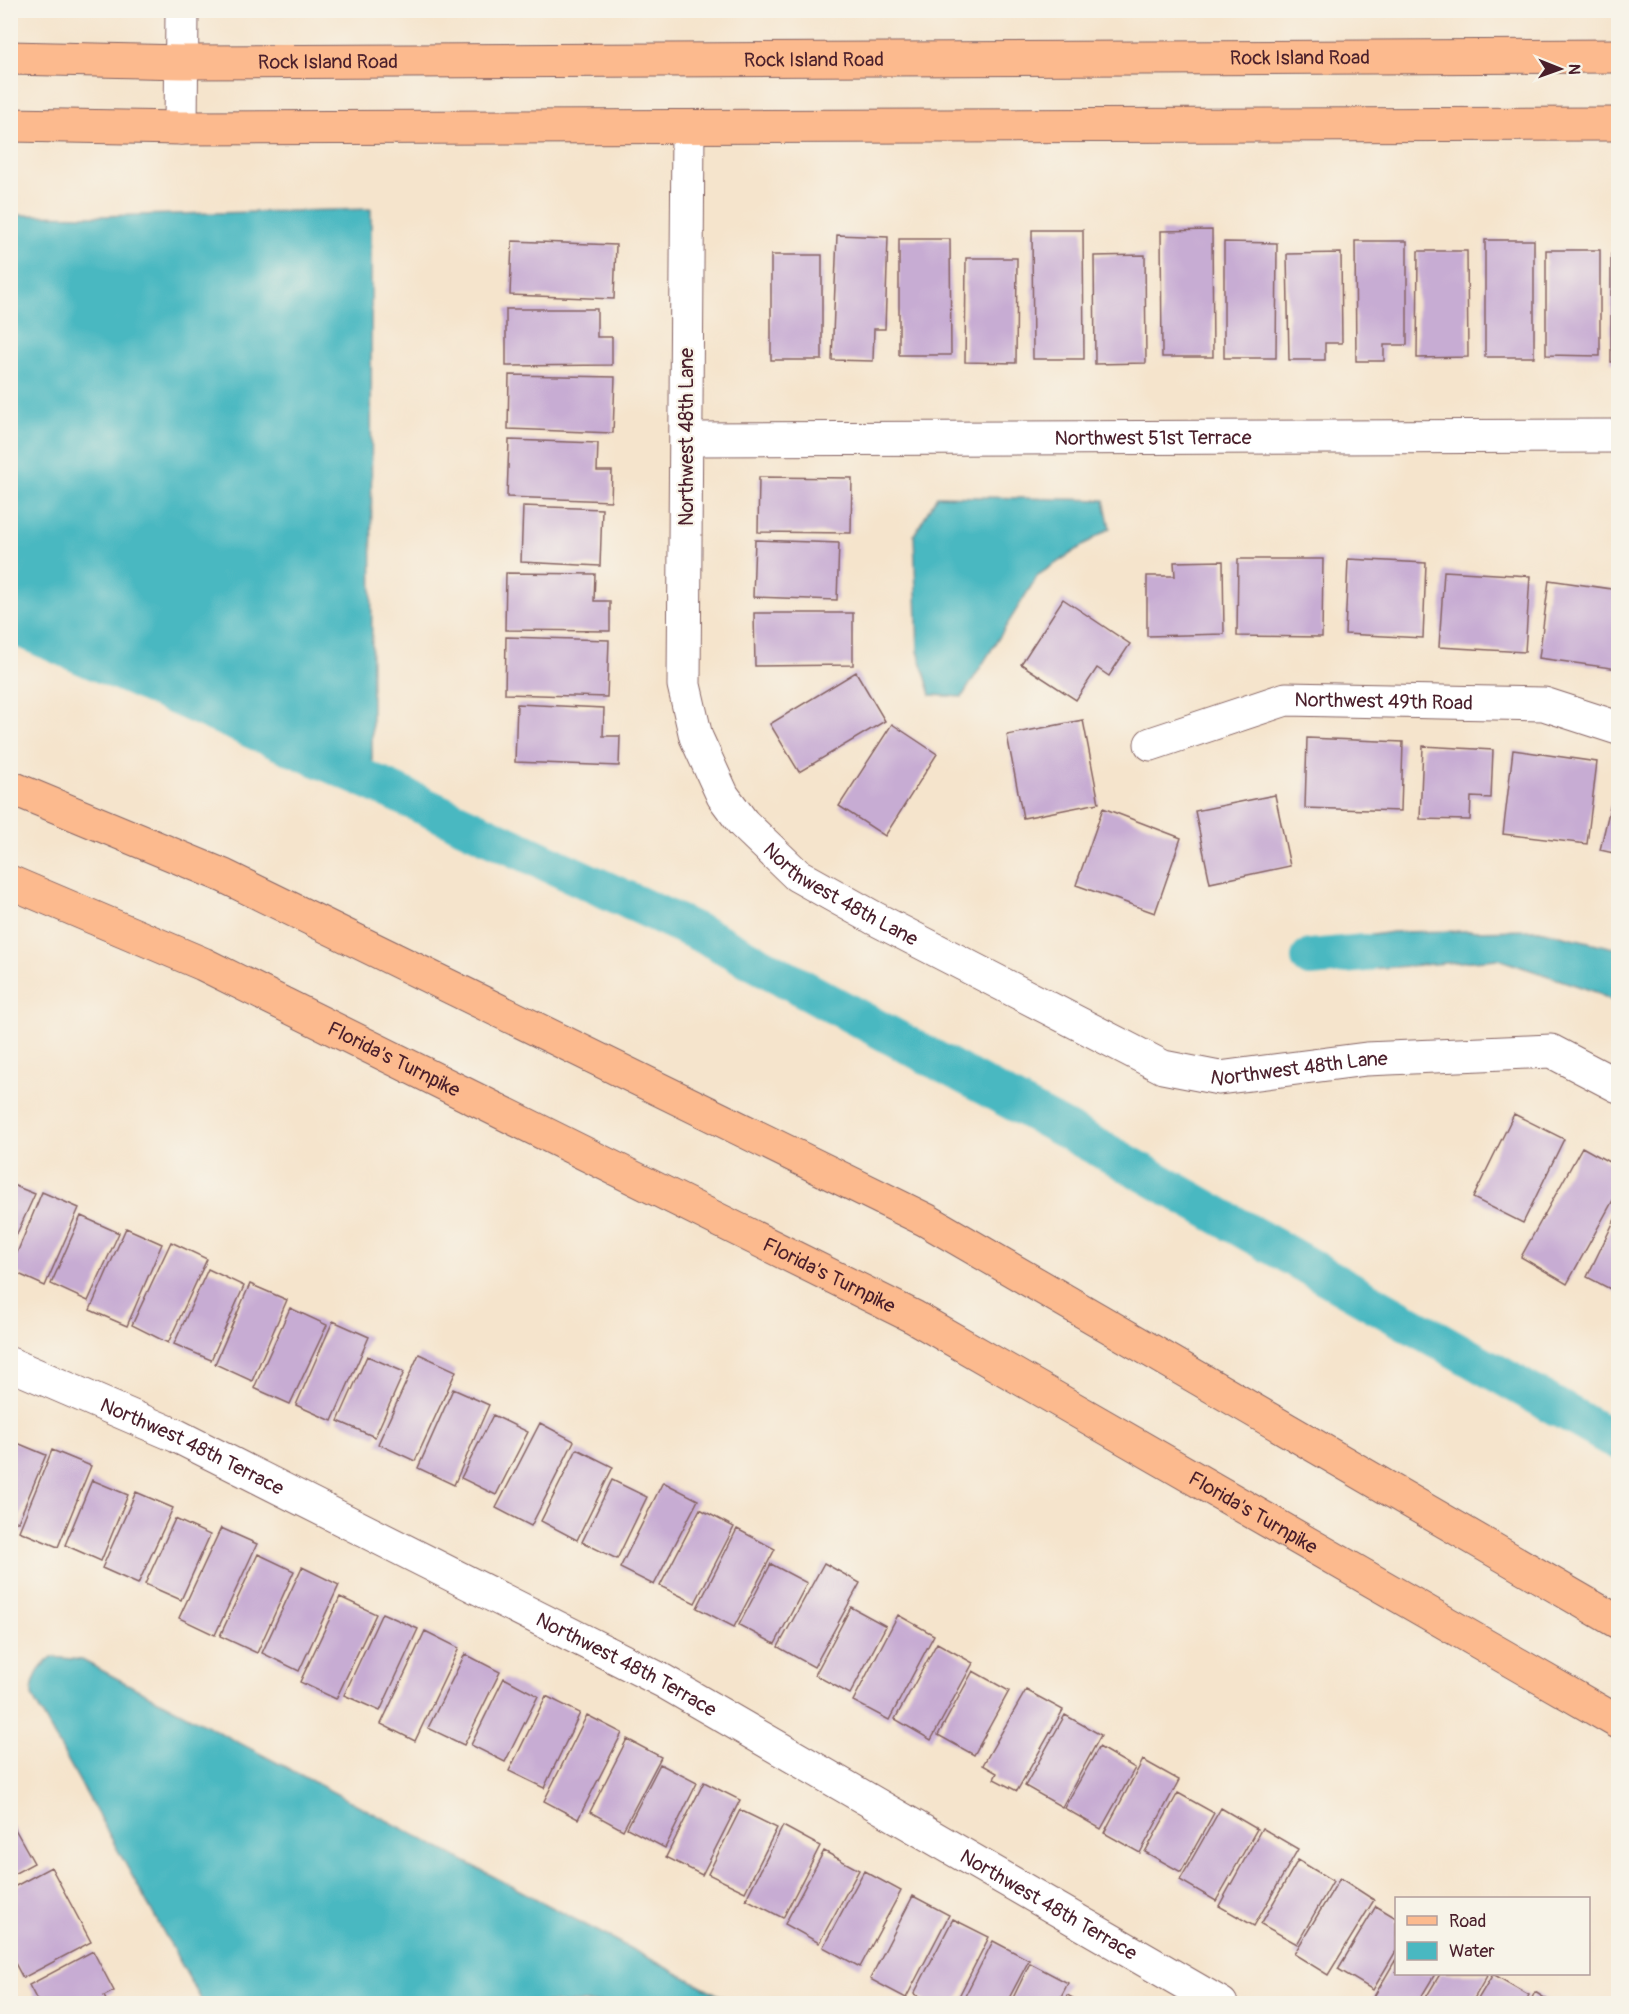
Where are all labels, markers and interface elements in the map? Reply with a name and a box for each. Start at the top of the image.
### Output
north arrow [1530,39,1590,99]
street label: Rock Island Road [1230,45,1370,70]
street label: Rock Island Road [744,47,884,72]
street label: Rock Island Road [258,49,398,74]
text: N [1564,64,1584,75]
street label: Northwest 48th Lane [674,348,699,526]
street label: Northwest 51st Terrace [1054,425,1252,450]
street label: Northwest 49th Road [1294,687,1473,715]
street label: Northwest 48th Lane [758,837,923,951]
street label: Florida's Turnpike [324,1015,465,1102]
street label: Northwest 48th Lane [1208,1046,1388,1091]
street label: Florida's Turnpike [759,1232,900,1318]
street label: Northwest 48th Terrace [97,1392,288,1501]
street label: Florida's Turnpike [1184,1465,1322,1559]
street label: Northwest 48th Terrace [532,1607,721,1722]
street label: Northwest 48th Terrace [956,1843,1142,1965]
legend [1395,1897,1590,1975]
text: Road [1449,1910,1486,1933]
text: Water [1449,1940,1495,1963]

